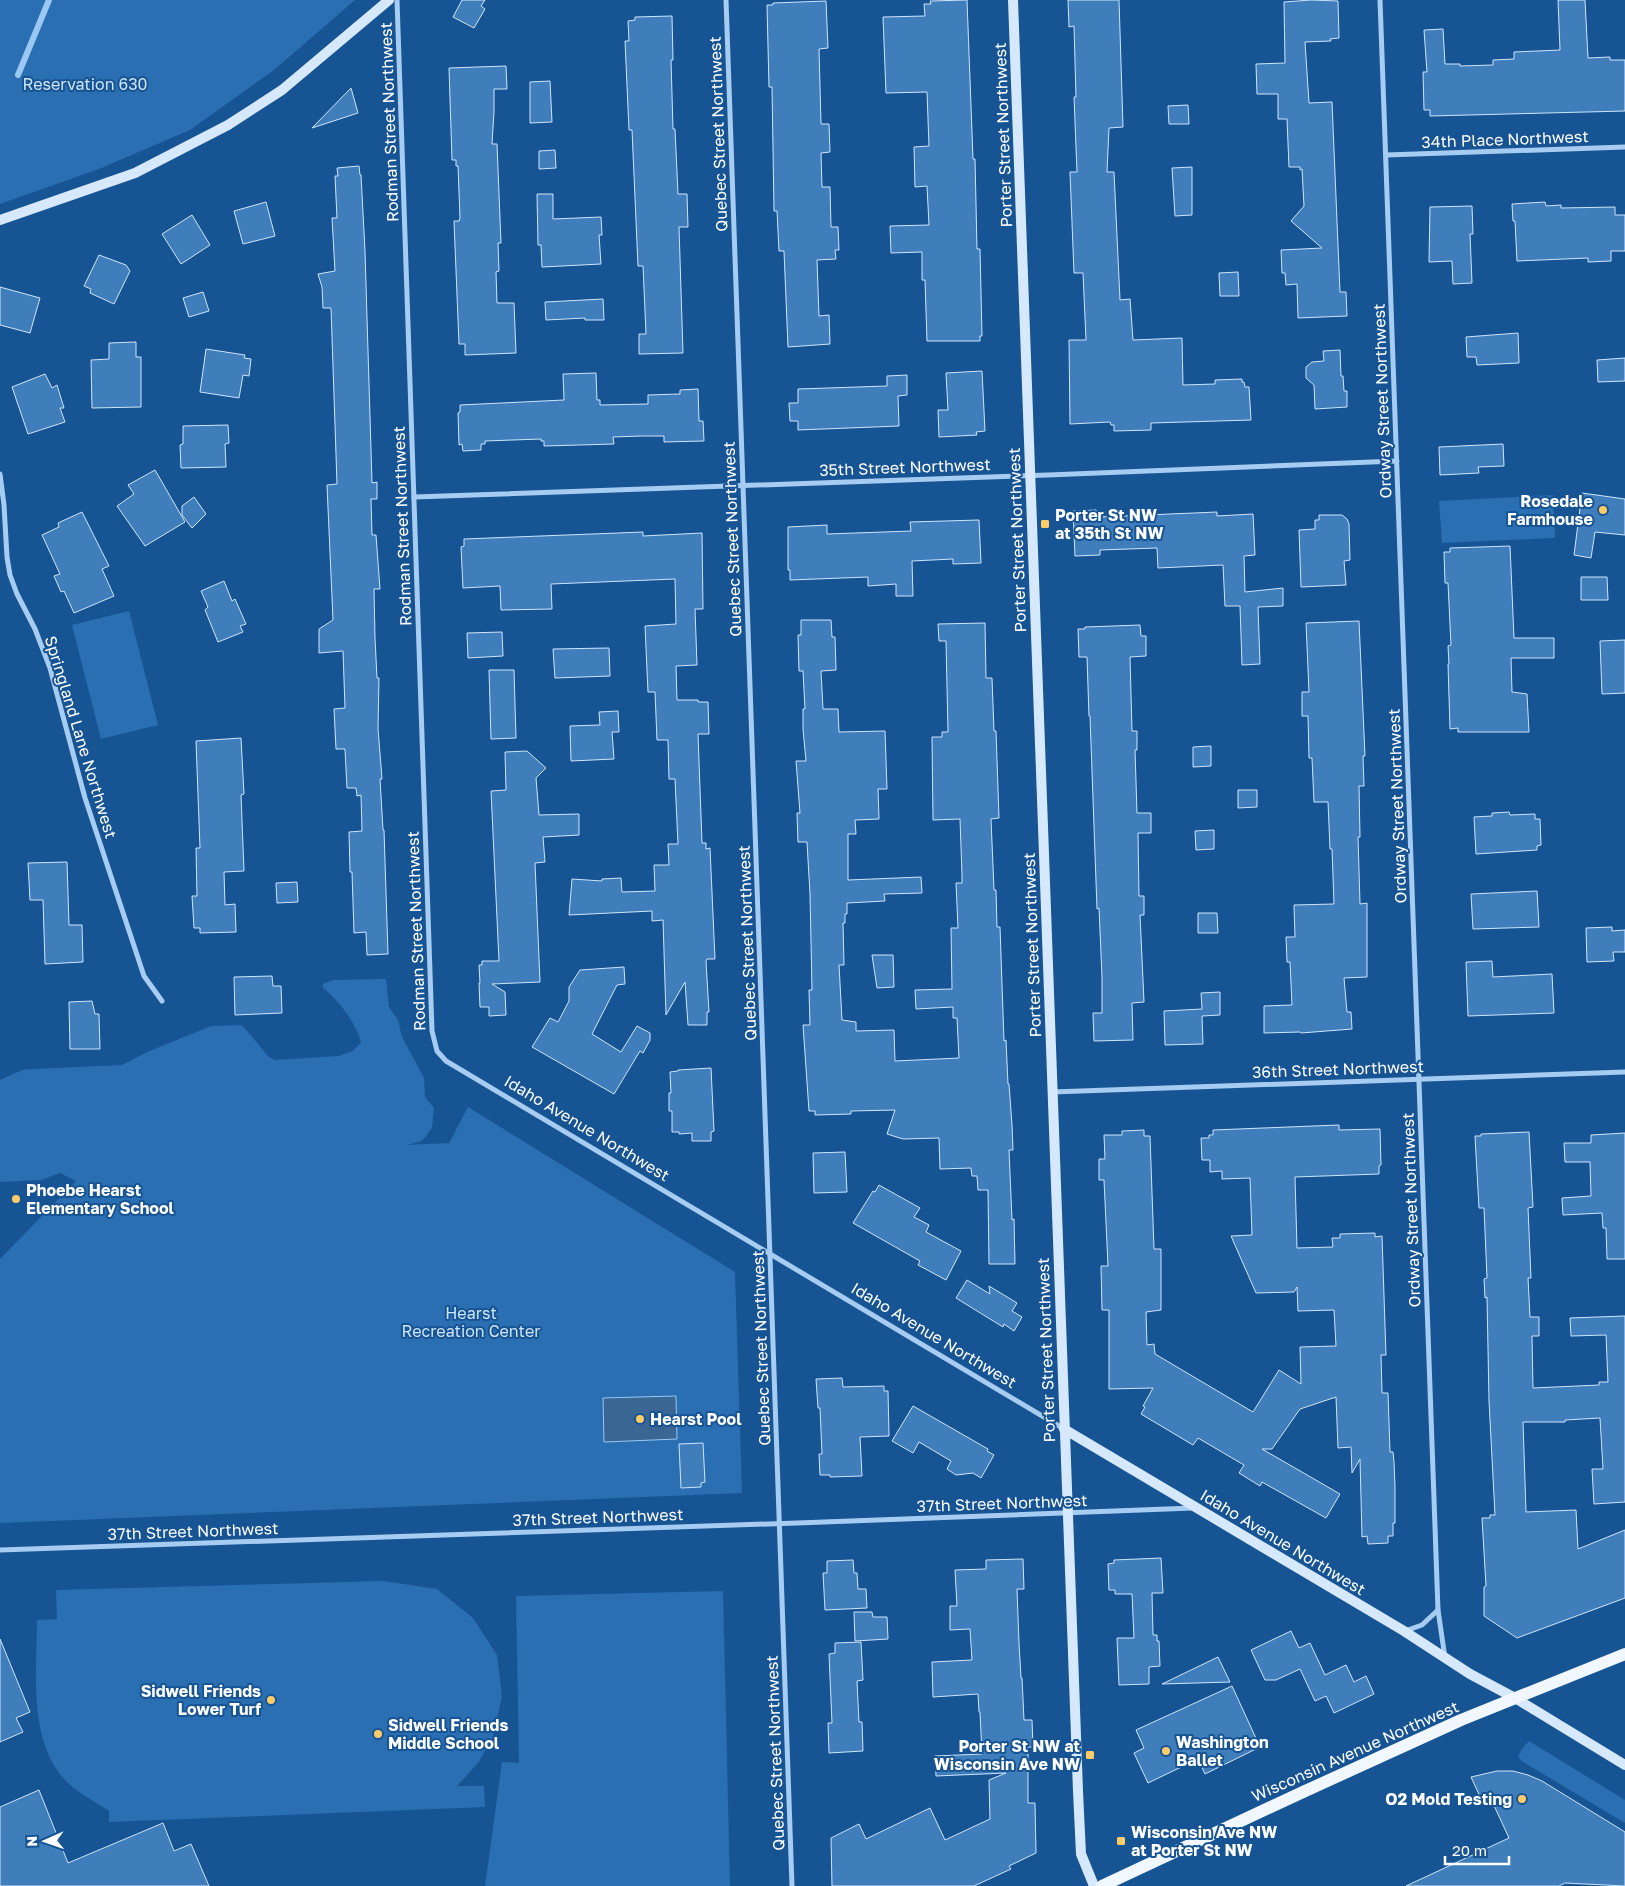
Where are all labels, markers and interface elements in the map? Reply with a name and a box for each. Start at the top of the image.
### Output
street label: Rodman Street Northwest [376,22,402,222]
street label: Quebec Street Northwest [705,36,731,232]
street label: Porter Street Northwest [990,42,1016,228]
park label: Reservation 630 [23,74,147,94]
street label: 34th Place Northwest [1421,126,1589,152]
street label: Ordway Street Northwest [1369,303,1395,499]
street label: Rodman Street Northwest [389,426,415,626]
street label: Quebec Street Northwest [719,441,745,637]
street label: Porter Street Northwest [1004,447,1030,633]
street label: 35th Street Northwest [819,454,991,480]
place label: Rosedale Farmhouse [1507,491,1593,529]
marker: Rosedale Farmhouse [1597,504,1609,516]
place label: Porter St NW at 35th St NW [1055,505,1163,543]
marker: Porter St NW at 35th St NW [1039,518,1051,530]
street label: Springland Lane Northwest [41,633,121,841]
street label: Ordway Street Northwest [1384,708,1410,904]
street label: Rodman Street Northwest [403,831,429,1031]
street label: Quebec Street Northwest [734,845,760,1041]
street label: Porter Street Northwest [1019,852,1045,1038]
street label: 36th Street Northwest [1252,1056,1424,1082]
street label: Idaho Avenue Northwest [501,1071,673,1185]
street label: Ordway Street Northwest [1398,1112,1424,1308]
place label: Phoebe Hearst Elementary School [26,1180,175,1218]
marker: Phoebe Hearst Elementary School [10,1193,22,1205]
street label: Quebec Street Northwest [748,1250,774,1446]
street label: Porter Street Northwest [1033,1257,1059,1443]
street label: Idaho Avenue Northwest [848,1278,1020,1392]
park label: Hearst Recreation Center [402,1303,540,1341]
place label: Hearst Pool [650,1409,742,1429]
marker: Hearst Pool [634,1413,646,1425]
street label: Idaho Avenue Northwest [1197,1485,1369,1599]
street label: 37th Street Northwest [916,1490,1088,1516]
street label: 37th Street Northwest [512,1504,684,1530]
street label: 37th Street Northwest [107,1518,279,1544]
street label: Quebec Street Northwest [762,1655,788,1851]
place label: Sidwell Friends Lower Turf [141,1681,261,1719]
marker: Sidwell Friends Lower Turf [265,1694,277,1706]
street label: Wisconsin Avenue Northwest [1248,1696,1462,1806]
place label: Sidwell Friends Middle School [388,1715,508,1753]
marker: Sidwell Friends Middle School [372,1728,384,1740]
place label: Washington Ballet [1176,1732,1269,1770]
place label: Porter St NW at Wisconsin Ave NW [934,1736,1080,1774]
marker: Washington Ballet [1160,1745,1172,1757]
marker: Porter St NW at Wisconsin Ave NW [1084,1749,1096,1761]
place label: O2 Mold Testing [1385,1789,1512,1809]
marker: O2 Mold Testing [1516,1793,1528,1805]
north arrow [20,1816,70,1866]
place label: Wisconsin Ave NW at Porter St NW [1131,1822,1277,1860]
scale bar [1445,1834,1509,1866]
marker: Wisconsin Ave NW at Porter St NW [1115,1835,1127,1847]
text: N [23,1836,40,1847]
text: 20 m [1452,1841,1487,1859]

